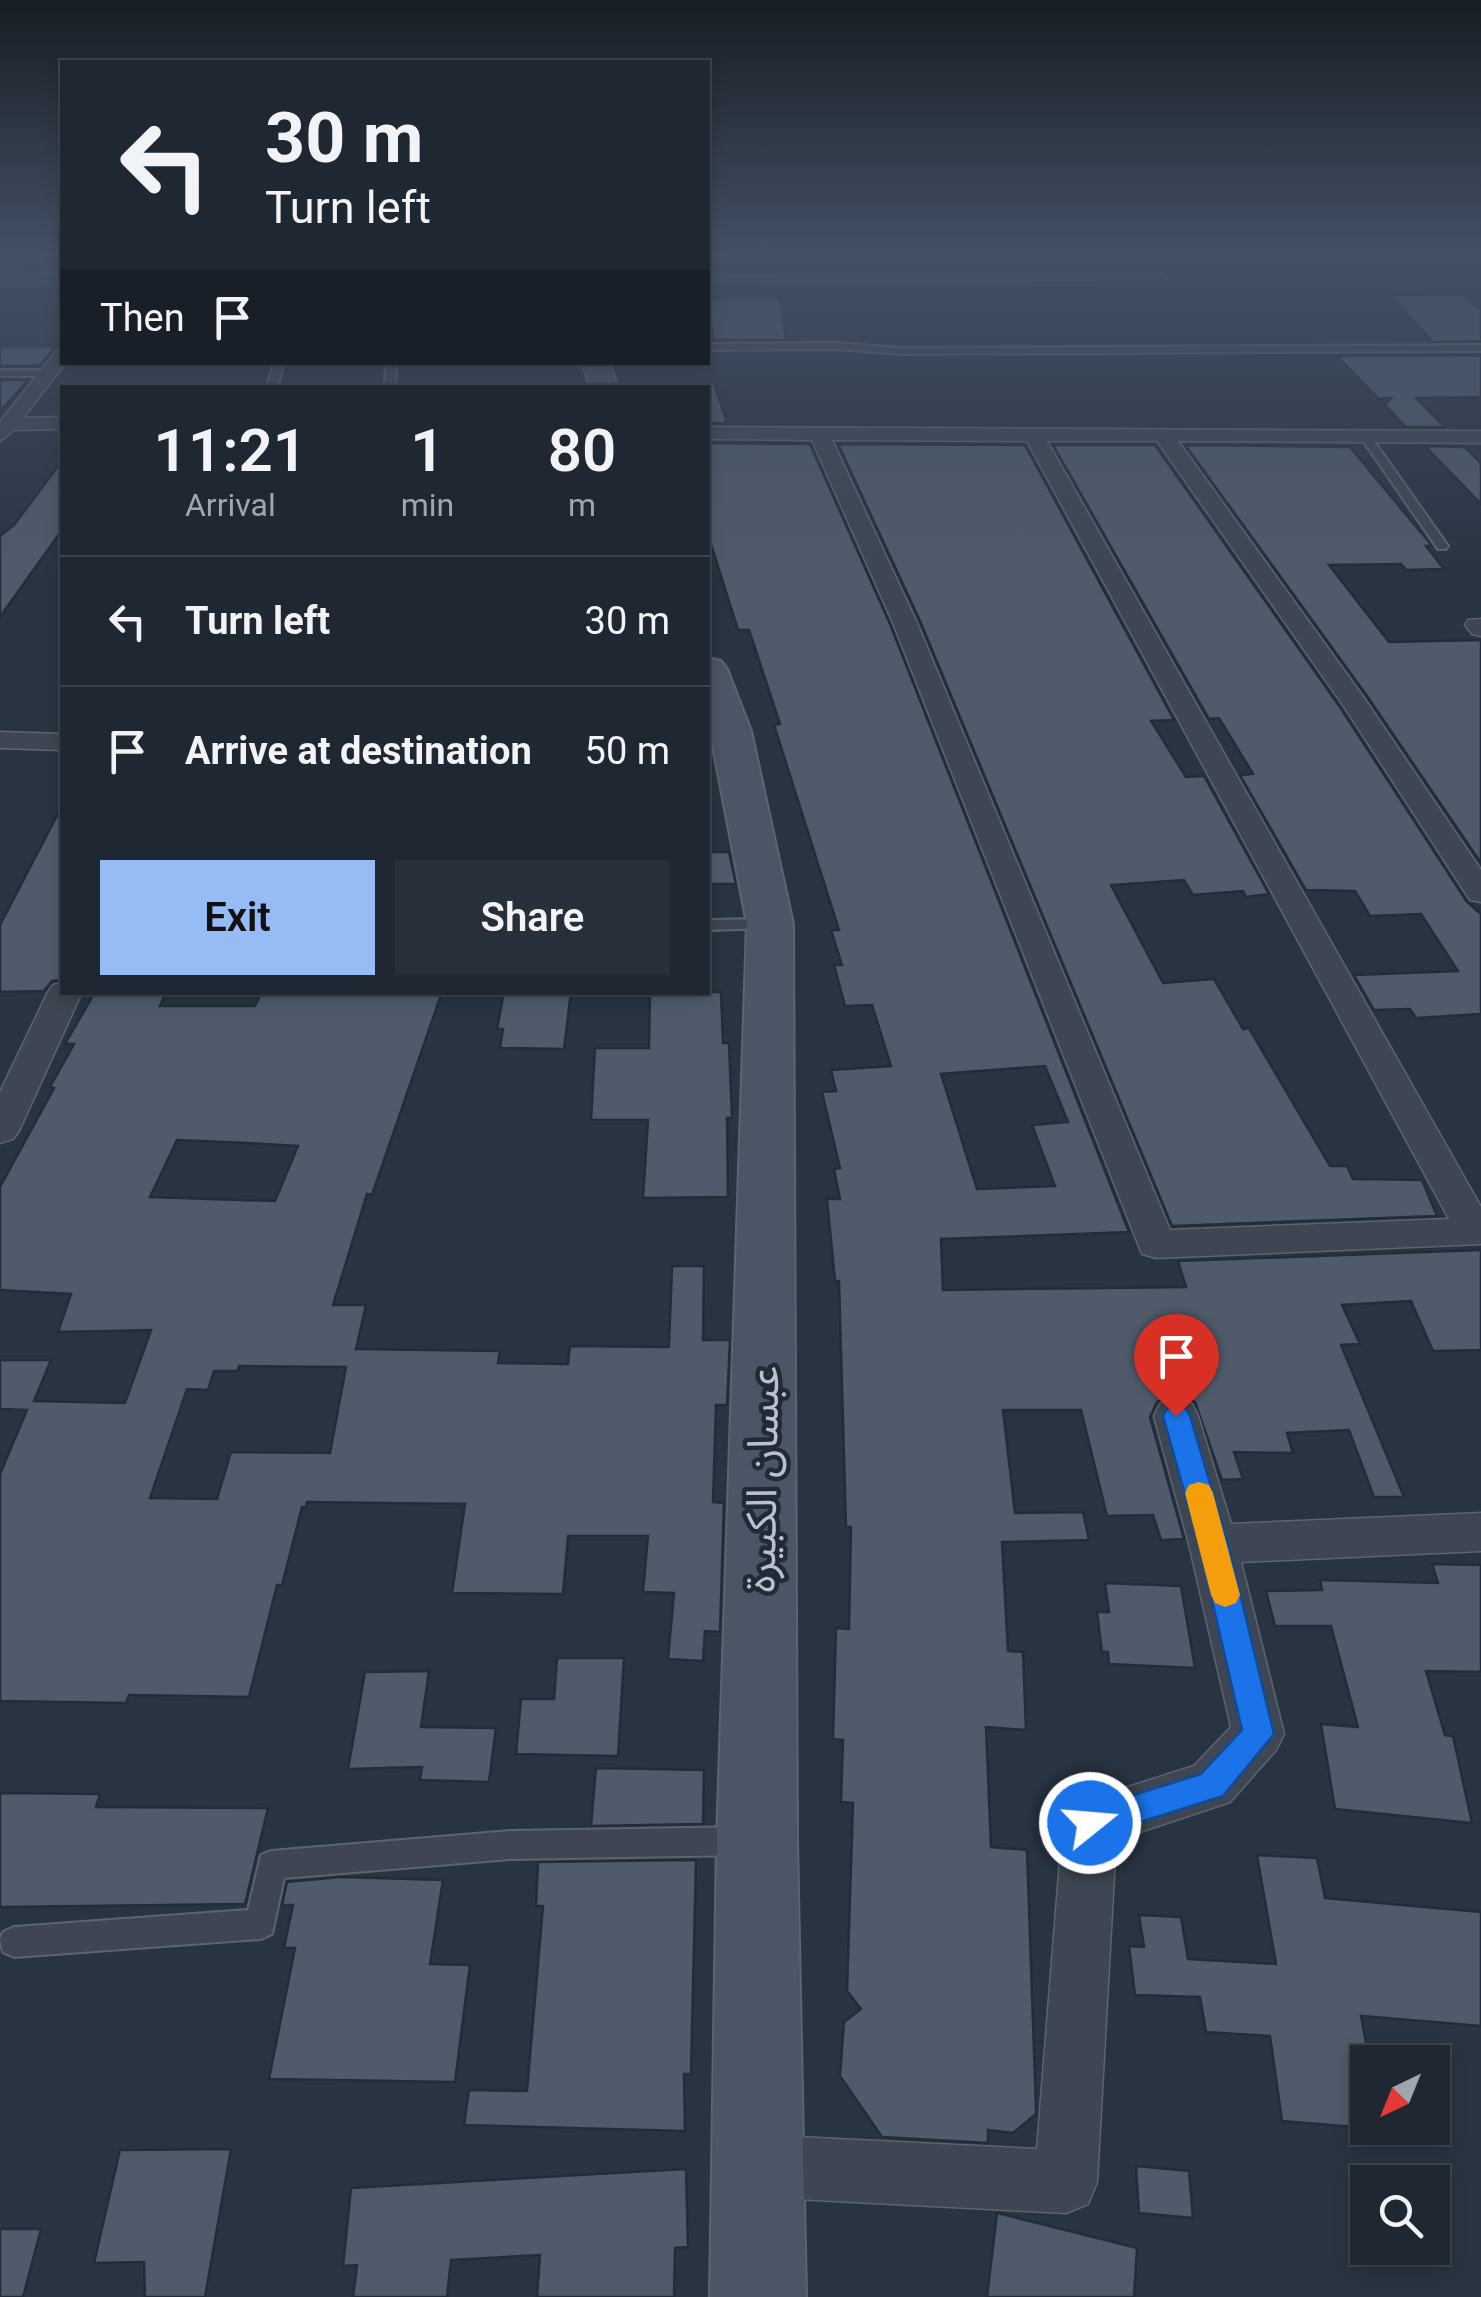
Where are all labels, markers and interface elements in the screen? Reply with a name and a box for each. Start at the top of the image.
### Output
text: 30 m [265,97,423,179]
icon: left [100,100,230,230]
text: Turn left [265,181,431,234]
icon: arrive [205,290,260,345]
text: Then [100,296,185,340]
text: 11:21 [154,415,307,486]
text: 1 [410,415,445,486]
text: 80 [548,415,616,486]
text: Arrival [185,486,276,524]
text: min [401,486,454,524]
text: m [568,486,596,524]
icon: left [100,594,155,649]
text: Turn left [185,599,330,643]
text: 30 m [585,599,670,643]
icon: arrive [100,724,155,779]
text: Arrive at destination [185,729,532,773]
text: 50 m [585,729,670,773]
button: Exit [100,860,375,975]
button: Share [395,860,670,975]
pin [1134,1314,1219,1417]
icon: arrive [1149,1329,1204,1384]
street label: عبسان الكبيرة [736,1365,788,1593]
position arrow [1038,1771,1142,1875]
north arrow [1350,2045,1450,2145]
map controls [1350,2045,1450,2265]
button: search [1350,2165,1450,2265]

